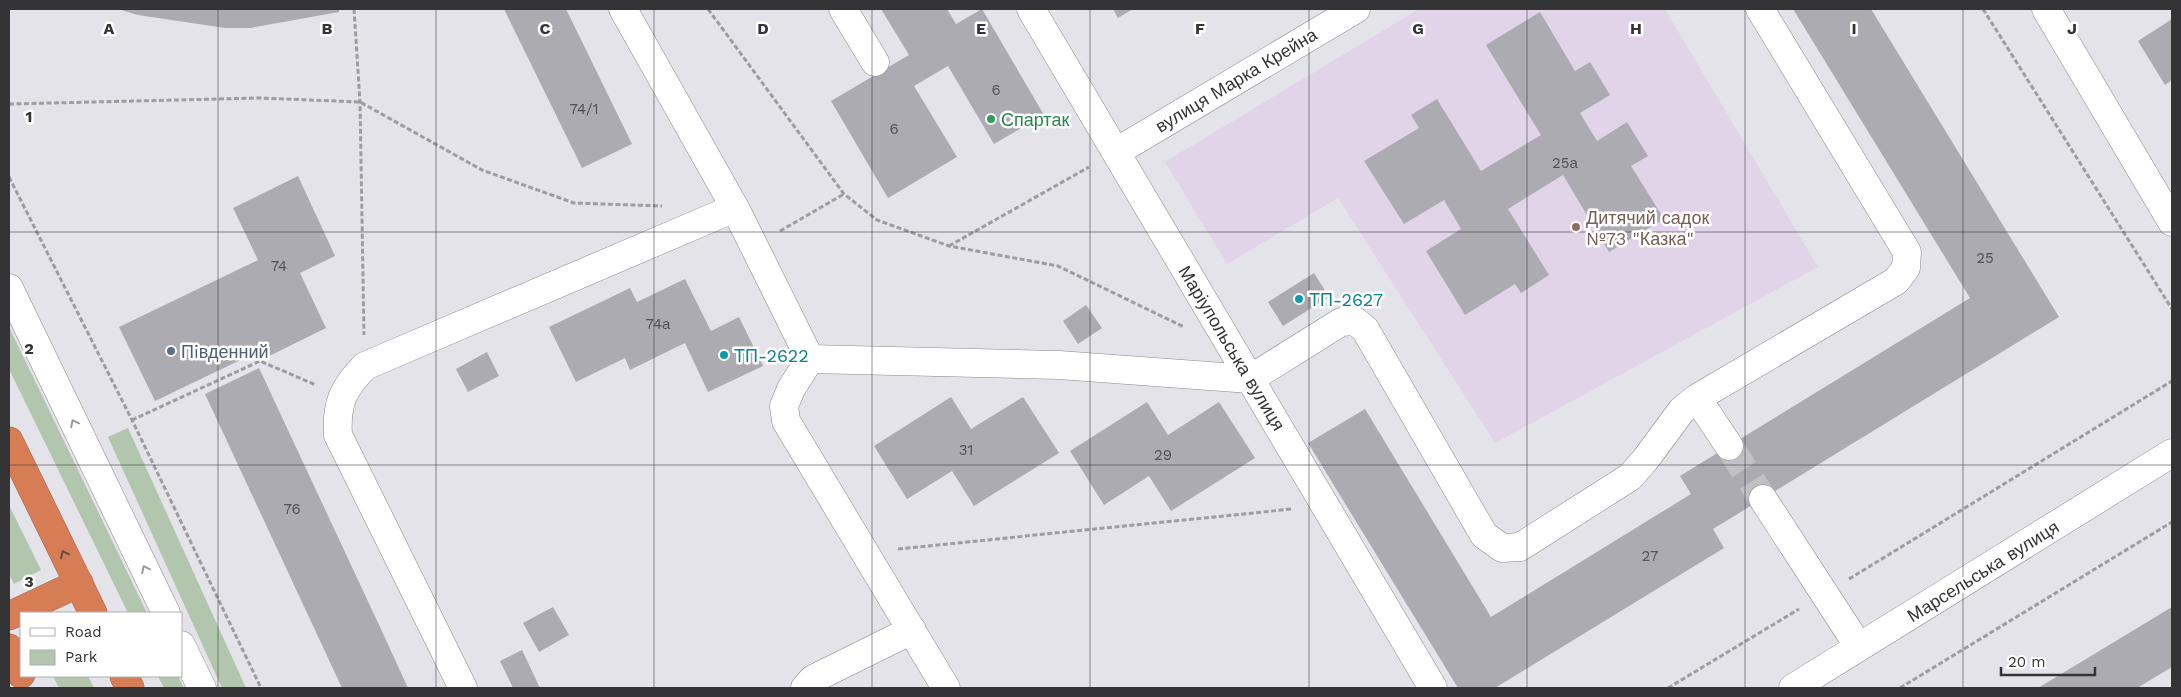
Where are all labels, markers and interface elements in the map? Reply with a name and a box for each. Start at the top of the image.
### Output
text: A [104,19,115,38]
text: B [322,19,333,38]
text: C [540,19,551,38]
text: D [757,19,769,38]
text: E [976,19,986,38]
text: F [1195,19,1205,38]
text: G [1412,19,1424,38]
text: H [1630,19,1642,38]
text: I [1851,19,1857,38]
text: J [2067,19,2077,38]
street label: вулиця Марка Крейна [1151,23,1321,137]
house number: 6 [991,81,1001,99]
house number: 74/1 [570,100,598,118]
text: 1 [26,107,32,126]
place label: Спартак [1001,109,1069,130]
marker: Спартак [985,113,997,125]
house number: 6 [889,120,899,138]
house number: 25а [1552,154,1579,172]
place label: Дитячий садок №73 "Казка" [1586,207,1709,249]
marker: Дитячий садок №73 "Казка" [1570,221,1582,233]
house number: 25 [1976,249,1994,267]
house number: 74 [271,257,287,275]
street label: Маріупольська вулиця [1174,262,1290,434]
place label: ТП-2627 [1309,289,1383,310]
marker: ТП-2627 [1293,293,1305,305]
house number: 74а [646,315,671,333]
text: 2 [24,339,34,358]
place label: Пiвденний [181,341,269,362]
marker: Пiвденний [165,345,177,357]
place label: ТП-2622 [734,345,809,366]
marker: ТП-2622 [718,349,730,361]
one-way arrow [70,419,80,428]
house number: 31 [959,441,973,459]
house number: 29 [1154,446,1172,464]
house number: 76 [283,500,301,518]
street label: Марсельська вулиця [1903,516,2063,626]
house number: 27 [1642,547,1658,565]
one-way arrow [60,550,70,559]
one-way arrow [141,566,151,575]
text: 3 [24,572,34,591]
legend [20,612,182,677]
text: Road [65,623,102,641]
scale bar [2001,644,2095,676]
text: Park [65,648,98,666]
text: 20 m [2008,653,2046,671]

